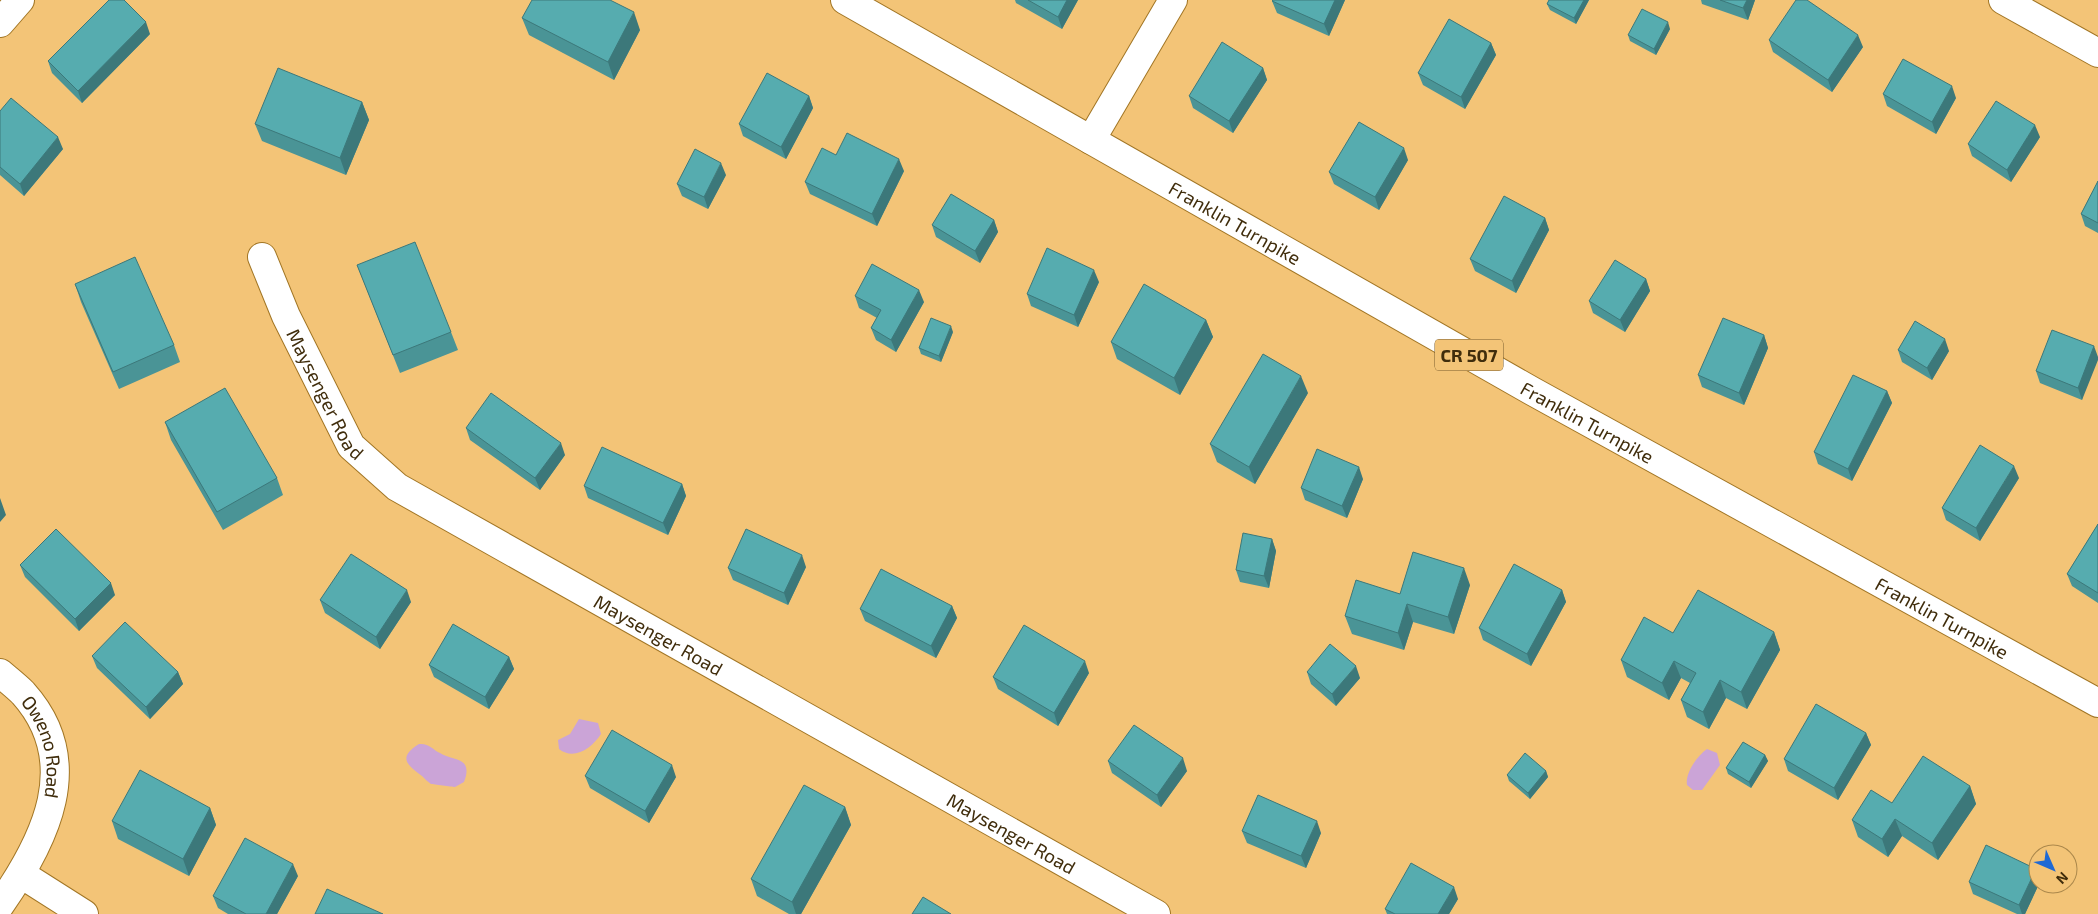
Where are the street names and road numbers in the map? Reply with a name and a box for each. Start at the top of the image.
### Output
street label: Franklin Turnpike [1165,175,1305,269]
street label: Maysenger Road [283,325,369,464]
road number: CR 507 [1435,340,1503,370]
street label: Franklin Turnpike [1517,376,1658,467]
street label: Franklin Turnpike [1872,571,2013,663]
street label: Maysenger Road [590,589,727,680]
street label: Oweno Road [18,690,66,800]
street label: Maysenger Road [943,787,1080,878]

